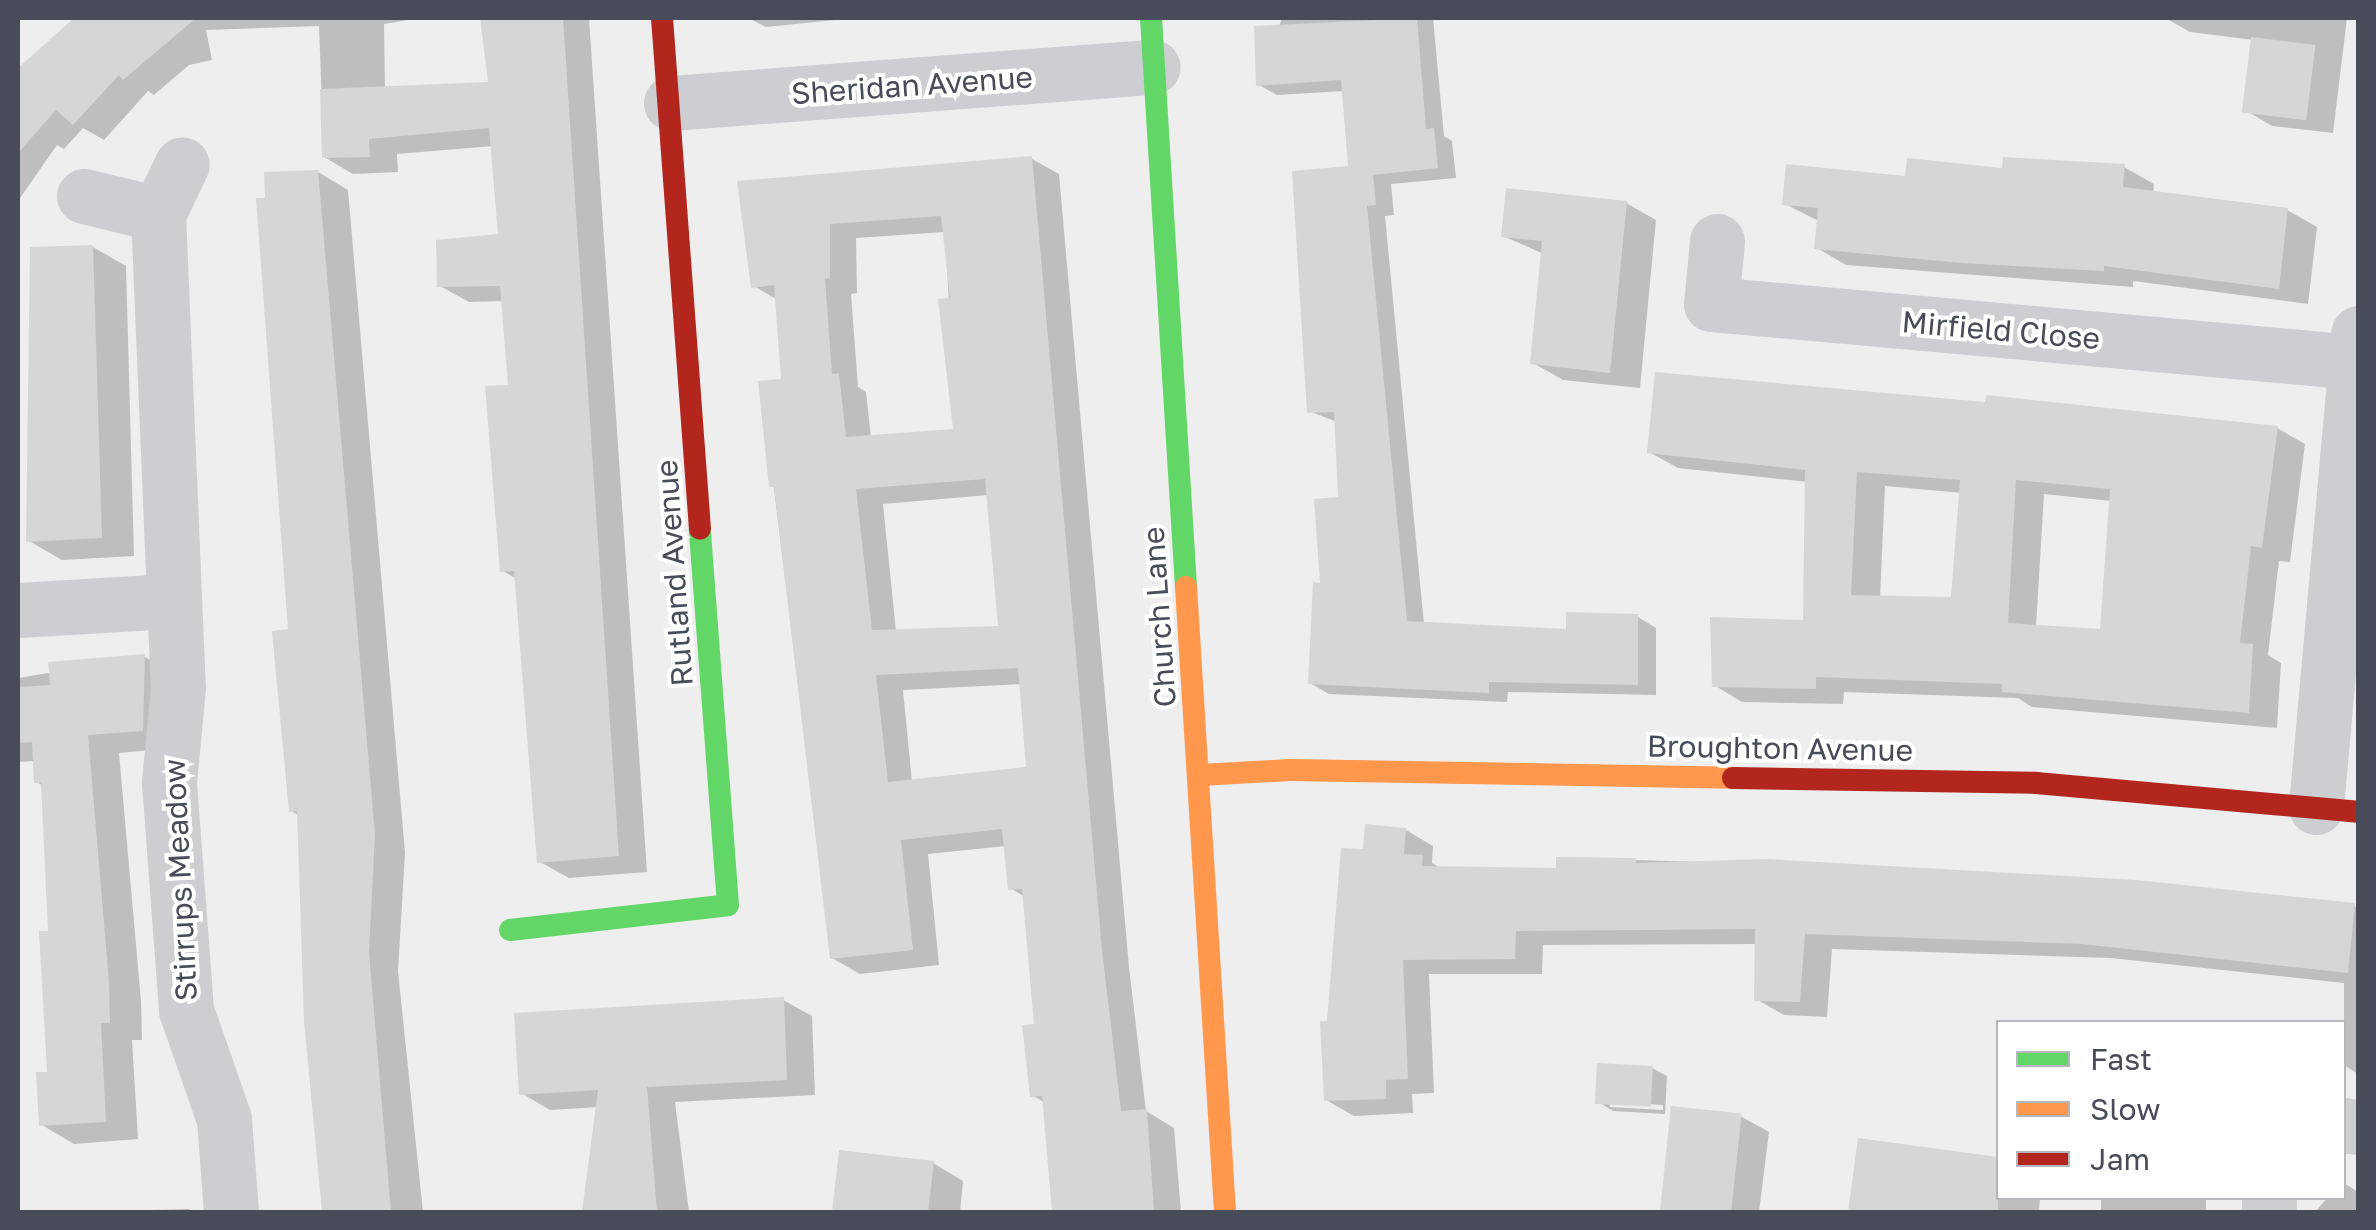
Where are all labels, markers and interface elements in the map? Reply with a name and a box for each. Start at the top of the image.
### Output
street label: Sheridan Avenue [790,59,1034,111]
street label: Mirfield Close [1900,303,2102,357]
street label: Rutland Avenue [648,459,700,687]
street label: Church Lane [1135,526,1183,708]
street label: Broughton Avenue [1647,728,1913,768]
street label: Stirrups Meadow [156,758,204,1002]
legend [1996,1020,2346,1200]
text: Fast [2090,1041,2152,1077]
text: Slow [2090,1091,2161,1127]
text: Jam [2090,1141,2150,1177]

